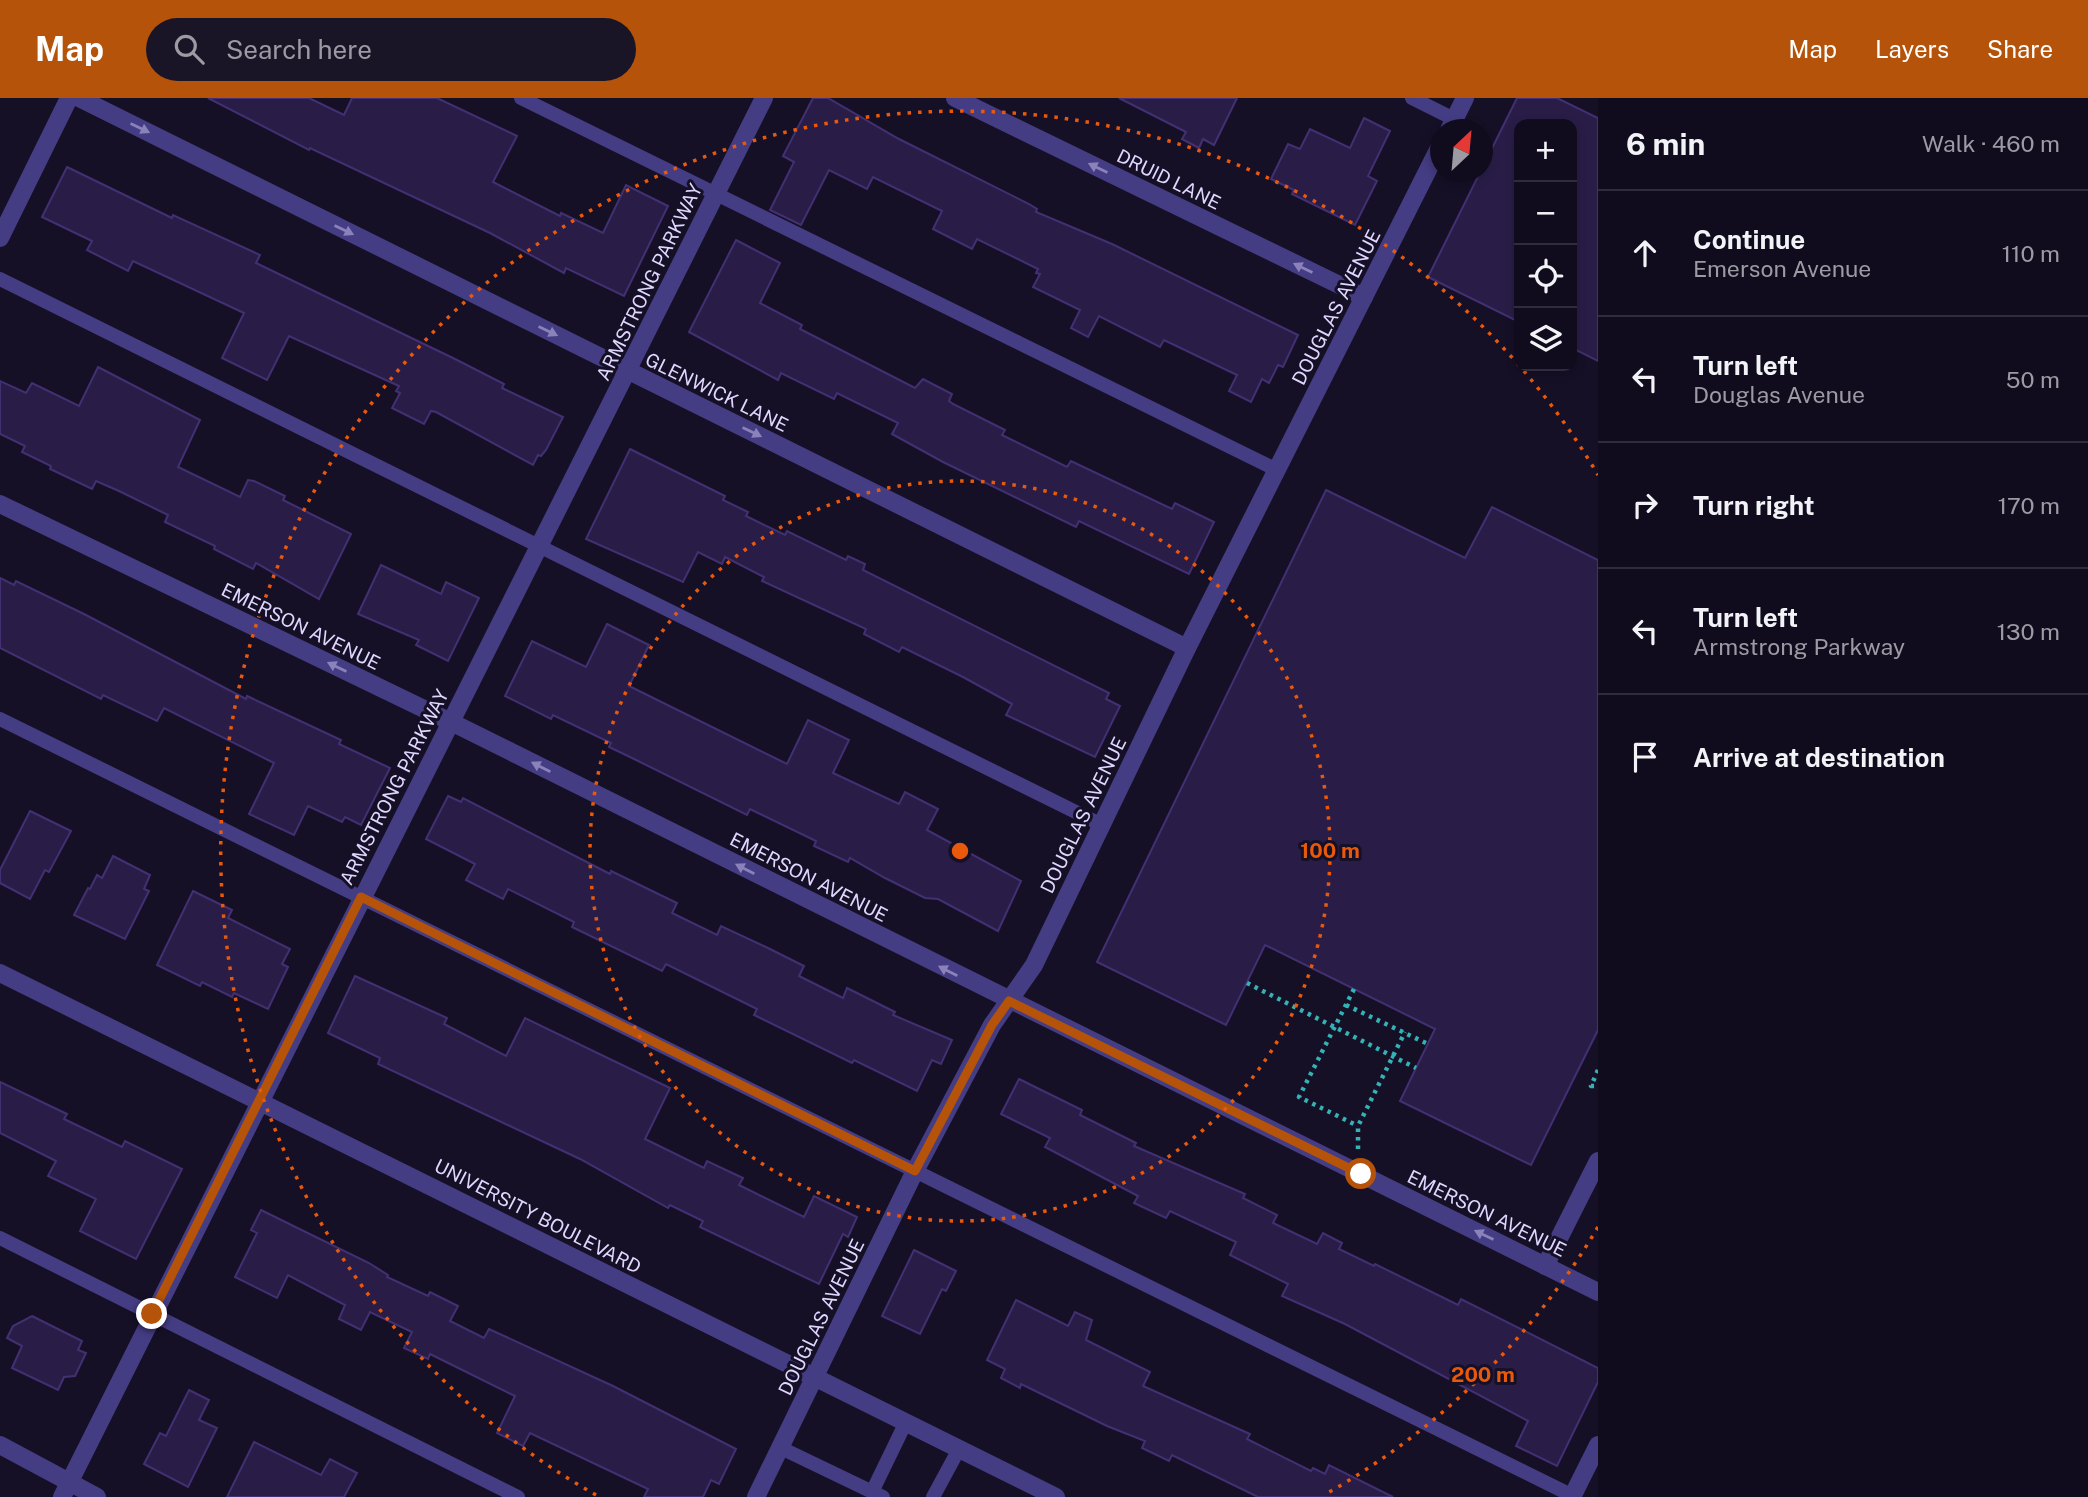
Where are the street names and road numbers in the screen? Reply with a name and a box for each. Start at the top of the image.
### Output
street label: DRUID LANE [1113,144,1225,214]
street label: ARMSTRONG PARKWAY [592,180,707,384]
street label: DOUGLAS AVENUE [1287,226,1385,388]
street label: GLENWICK LANE [642,348,792,436]
street label: EMERSON AVENUE [218,578,384,674]
street label: ARMSTRONG PARKWAY [335,685,453,888]
street label: DOUGLAS AVENUE [1036,733,1130,897]
street label: EMERSON AVENUE [727,828,891,926]
street label: UNIVERSITY BOULEVARD [431,1154,645,1278]
street label: EMERSON AVENUE [1404,1165,1570,1261]
street label: DOUGLAS AVENUE [774,1235,868,1399]

